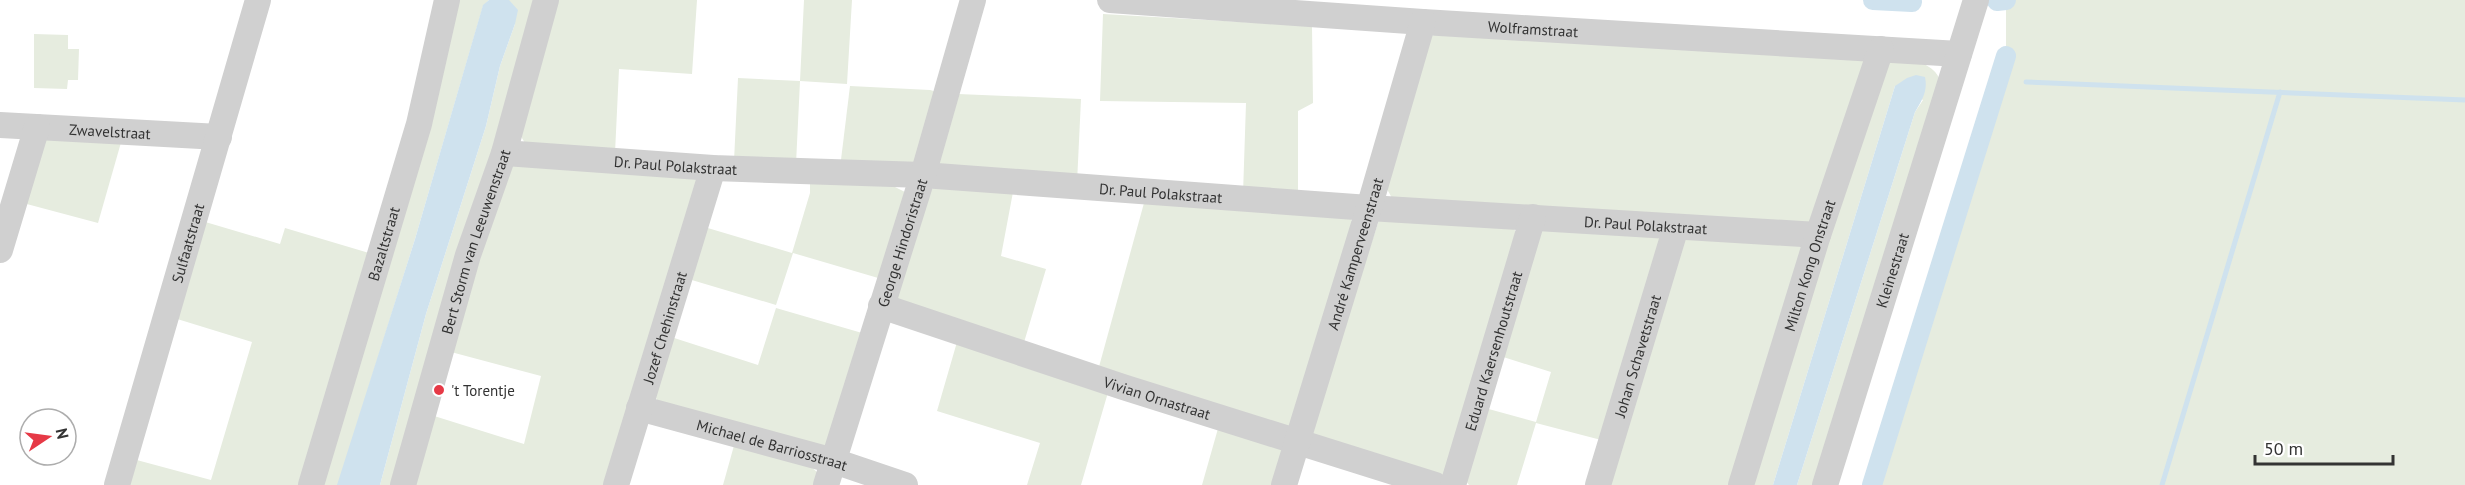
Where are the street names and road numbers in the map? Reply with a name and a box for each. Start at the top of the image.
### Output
street label: Wolframstraat [1487,16,1579,41]
street label: Zwavelstraat [68,119,151,143]
street label: Bert Storm van Leeuwenstraat [437,147,514,336]
street label: Dr. Paul Polakstraat [613,151,737,178]
street label: André Kamperveenstraat [1323,175,1387,332]
street label: George Hindoristraat [873,176,931,309]
street label: Dr. Paul Polakstraat [1098,179,1223,207]
street label: Milton Kong Onstraat [1779,197,1839,334]
street label: Sulfaatstraat [167,201,208,285]
street label: Bazaltstraat [363,204,403,283]
street label: Dr. Paul Polakstraat [1583,211,1708,238]
street label: Kleinestraat [1871,230,1912,310]
street label: Jozef Chehinstraat [638,269,690,387]
street label: Eduard Kaersenhoutstraat [1460,269,1526,433]
street label: Johan Schavetstraat [1609,292,1665,420]
street label: Vivian Ornastraat [1100,371,1213,423]
street label: Michael de Barriosstraat [695,415,850,474]

